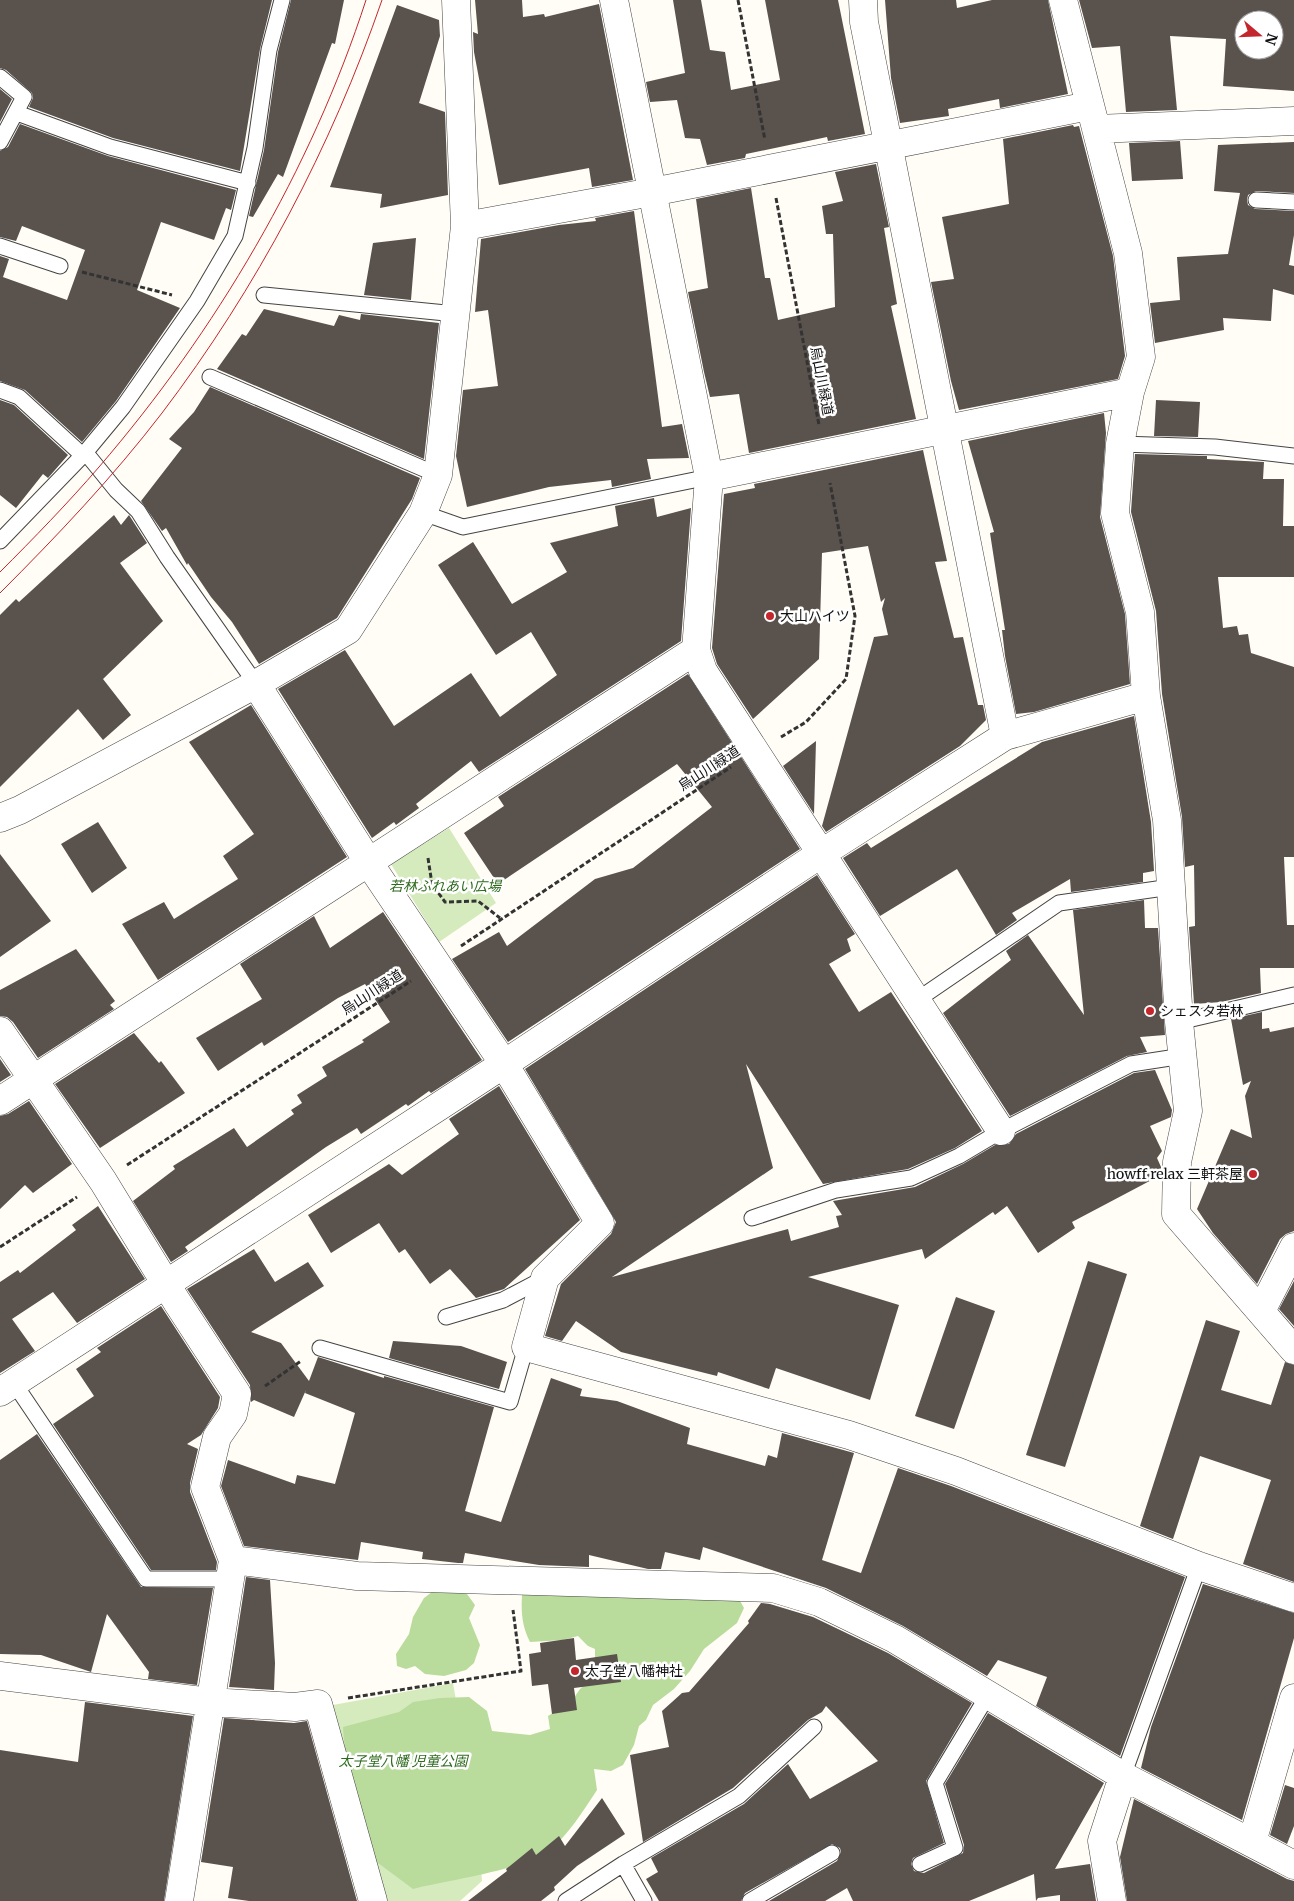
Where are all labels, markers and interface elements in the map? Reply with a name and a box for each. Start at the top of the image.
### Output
north arrow [1234,10,1284,60]
text: N [1261,31,1282,47]
street label: 烏山川緑道 [806,345,838,417]
place label: 大山ハイツ [780,607,850,625]
marker: 大山ハイツ [764,610,776,622]
street label: 烏山川緑道 [675,741,743,795]
park label: 若林ふれあい広場 [389,877,503,895]
street label: 烏山川緑道 [338,965,406,1019]
place label: シェスタ若林 [1160,1002,1244,1020]
marker: シェスタ若林 [1144,1005,1156,1017]
place label: howff relax 三軒茶屋 [1107,1165,1243,1183]
marker: howff relax 三軒茶屋 [1247,1168,1259,1180]
place label: 太子堂八幡神社 [585,1662,683,1680]
marker: 太子堂八幡神社 [569,1665,581,1677]
park label: 太子堂八幡 児童公園 [338,1752,470,1770]

